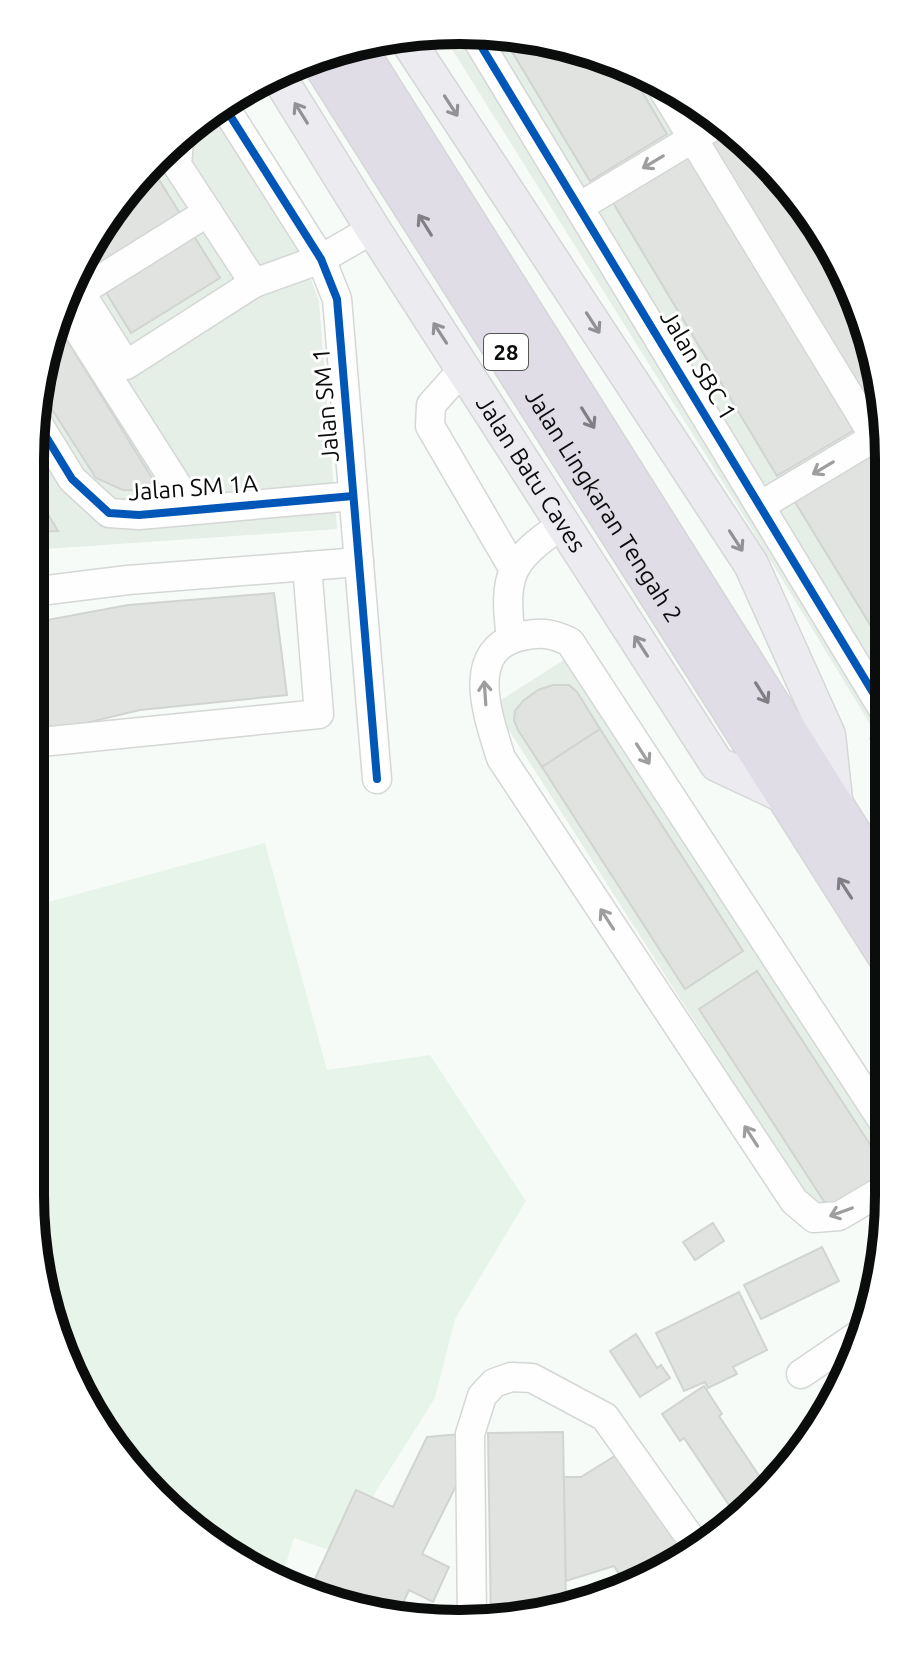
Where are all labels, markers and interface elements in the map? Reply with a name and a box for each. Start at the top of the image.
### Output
one-way arrow [443,94,459,117]
one-way arrow [293,102,309,125]
one-way arrow [642,155,665,171]
one-way arrow [417,214,433,237]
street label: Jalan SBC 1 [655,305,742,425]
one-way arrow [585,312,602,334]
one-way arrow [432,322,448,345]
road number: 28 [484,334,528,370]
street label: Jalan SM 1 [307,347,344,463]
street label: Jalan Lingkaran Tengah 2 [520,384,688,627]
street label: Jalan Batu Caves [471,391,591,557]
one-way arrow [581,406,597,429]
one-way arrow [812,461,835,477]
street label: Jalan SM 1A [127,469,259,506]
one-way arrow [728,529,744,551]
one-way arrow [633,635,650,657]
one-way arrow [477,680,492,707]
one-way arrow [754,681,770,704]
one-way arrow [635,742,651,765]
one-way arrow [837,877,853,900]
one-way arrow [599,908,616,930]
one-way arrow [742,1125,759,1147]
one-way arrow [829,1206,853,1221]

